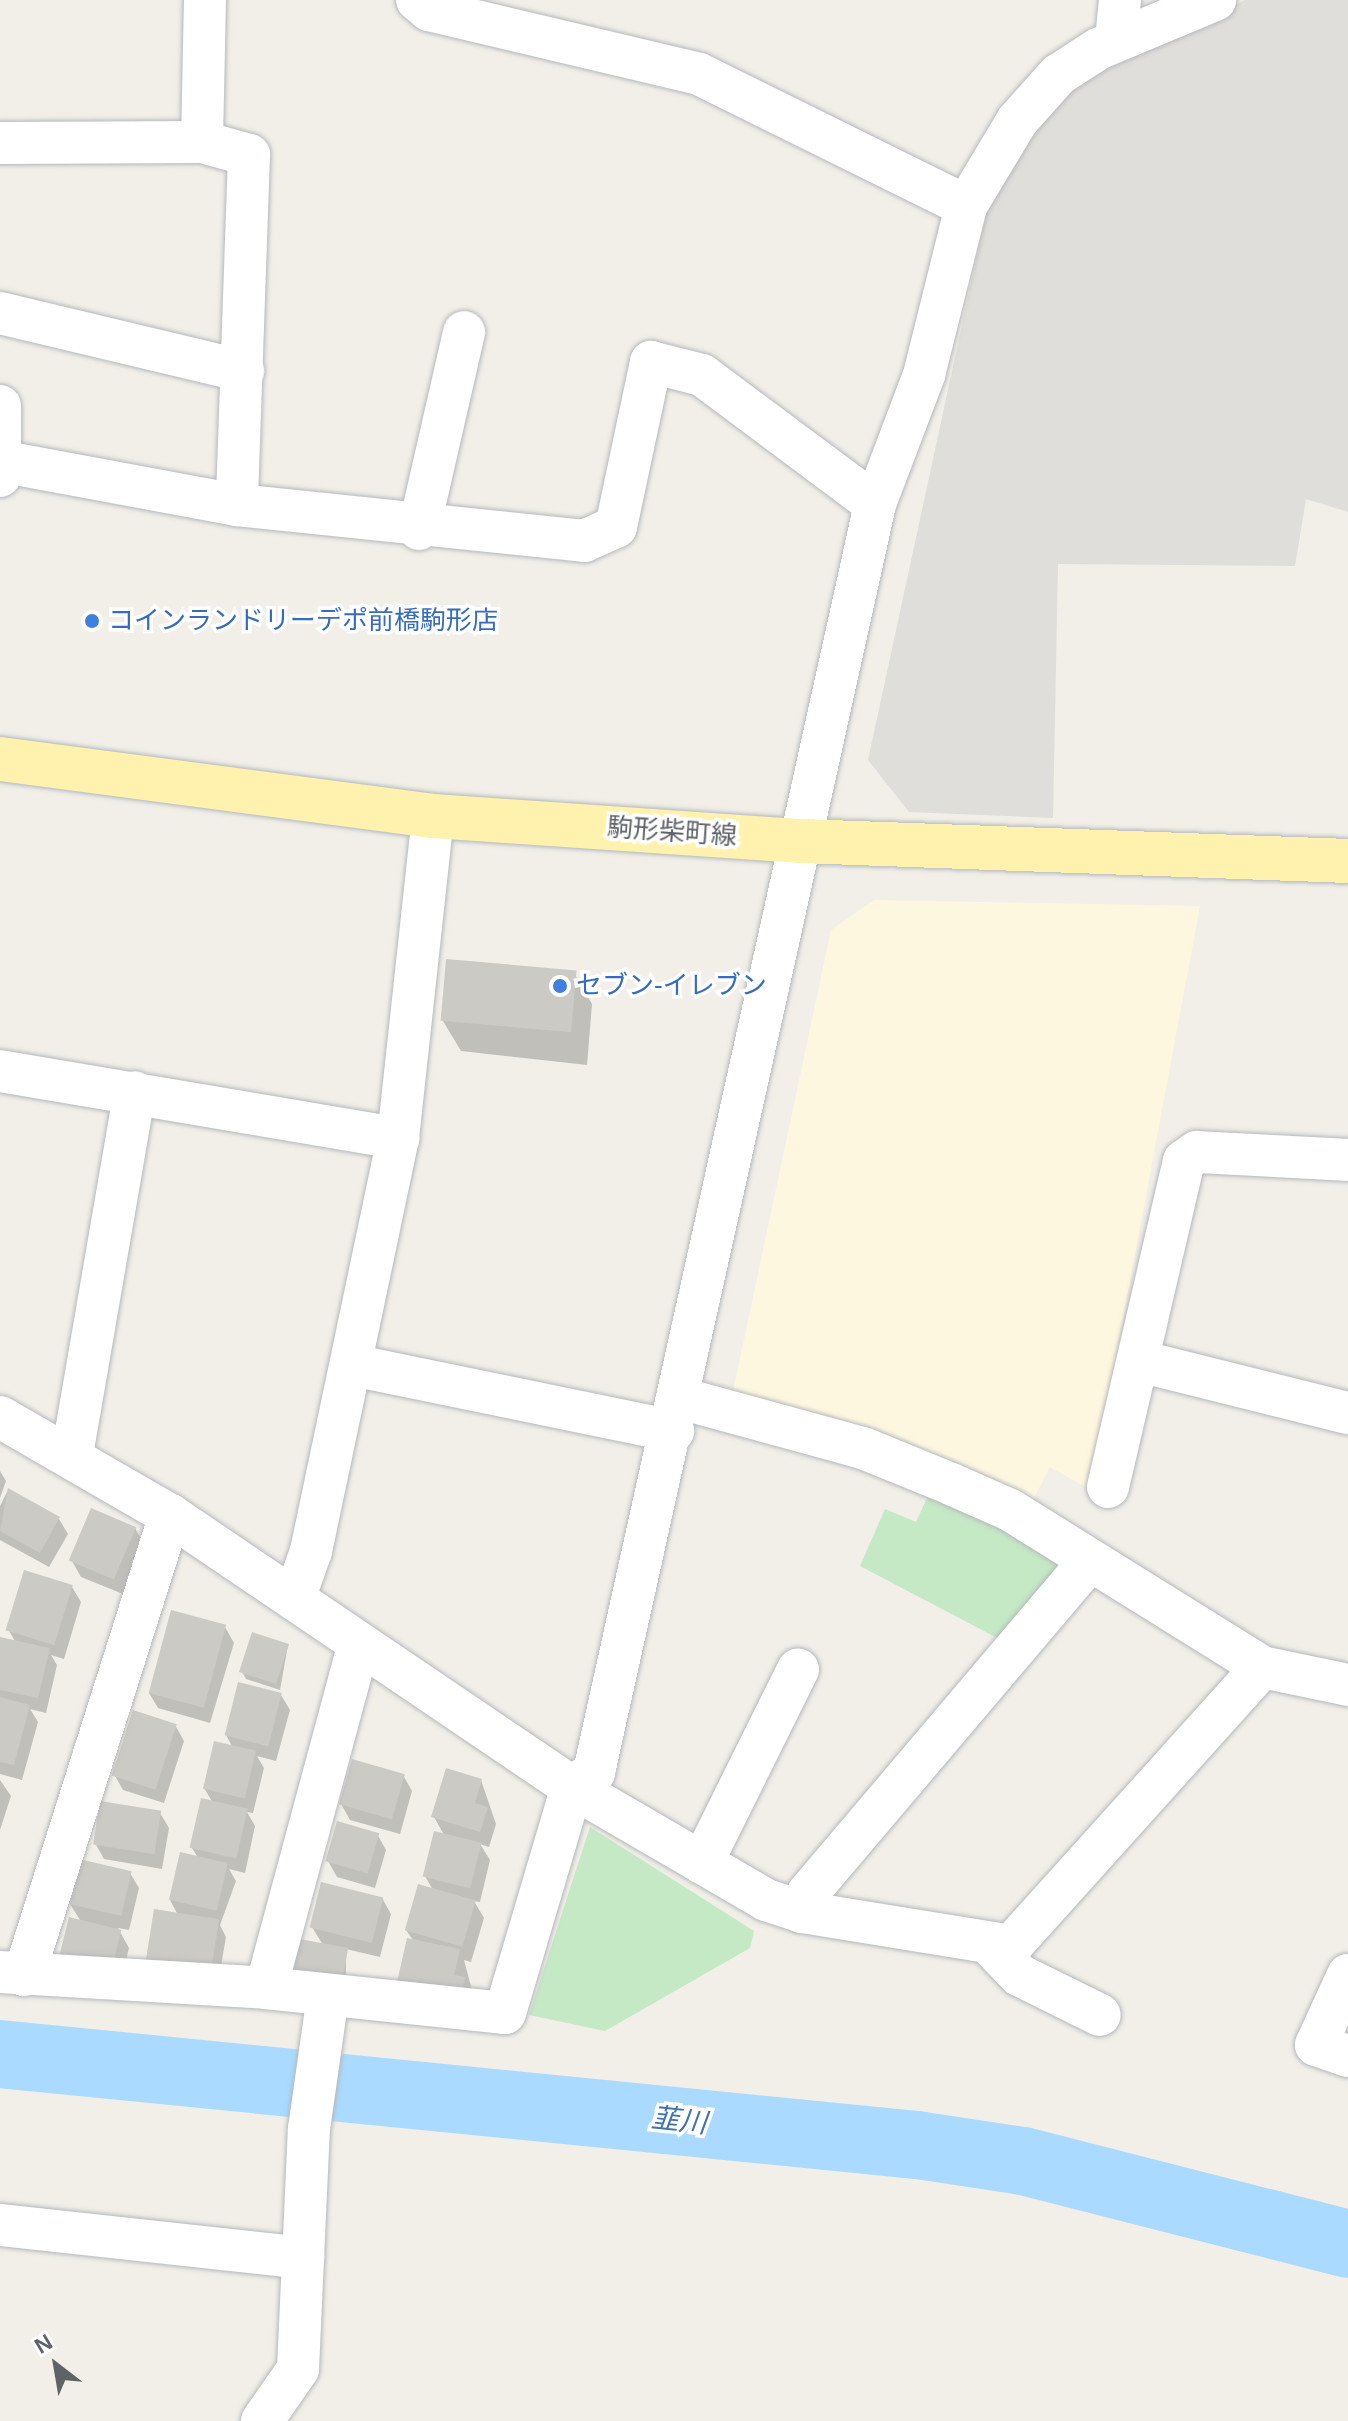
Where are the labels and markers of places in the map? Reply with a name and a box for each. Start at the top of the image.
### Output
place label: コインランドリーデポ前橋駒形店 [108,605,498,637]
marker: コインランドリーデポ前橋駒形店 [83,612,101,630]
place label: セブン-イレブン [576,970,767,1002]
marker: セブン-イレブン [551,977,569,995]

